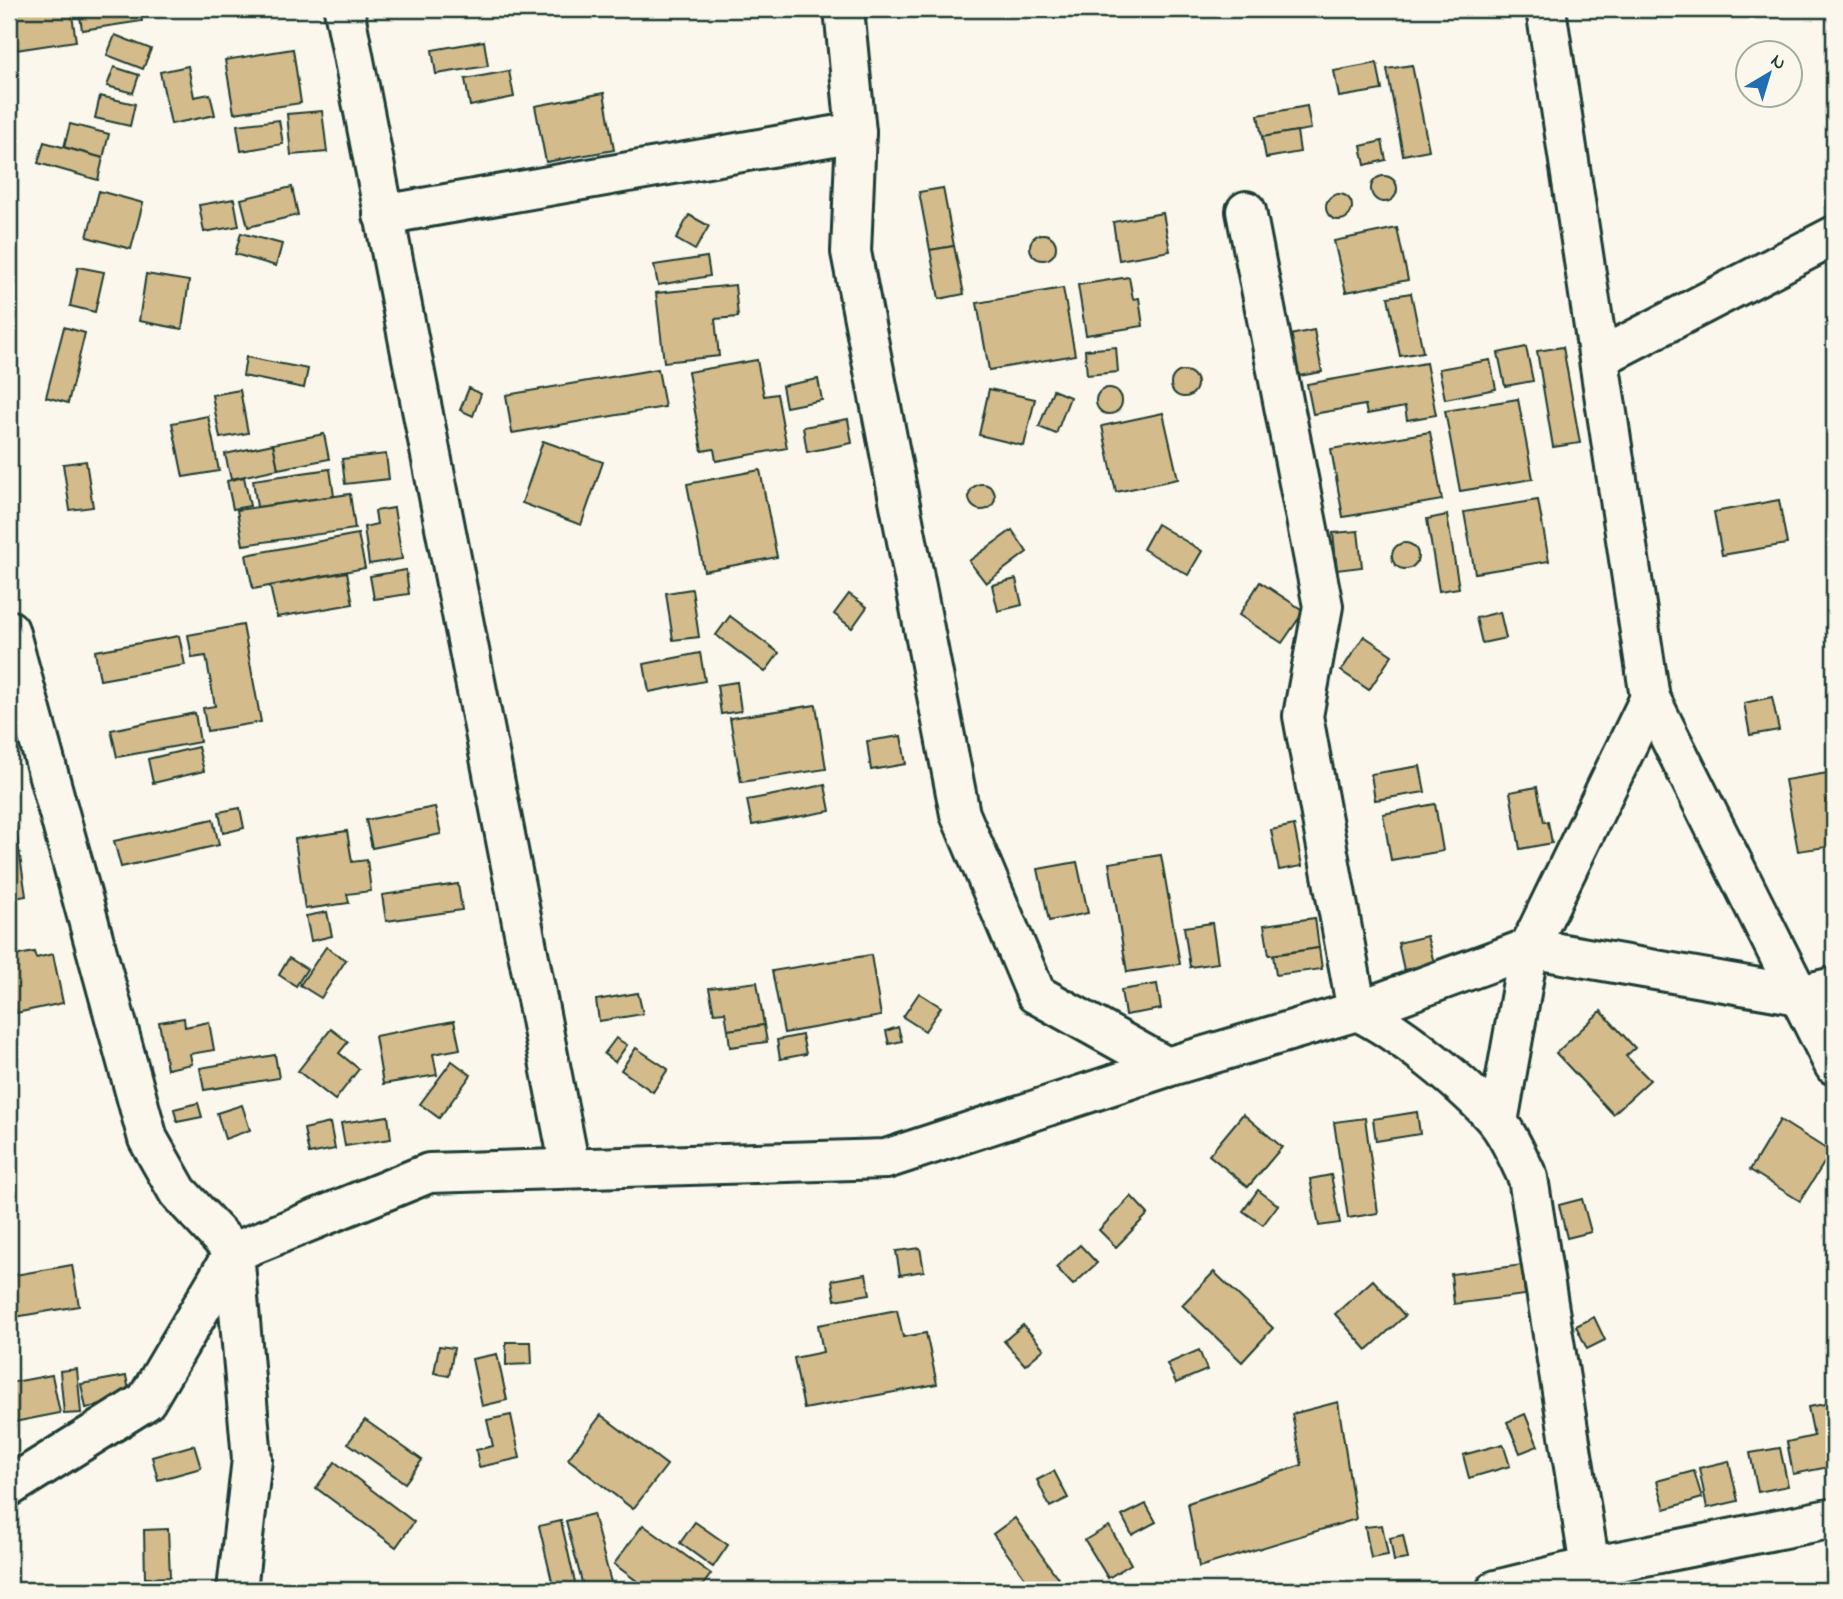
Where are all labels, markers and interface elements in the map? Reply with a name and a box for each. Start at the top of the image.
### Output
north arrow [1734,38,1804,108]
text: N [1765,48,1791,77]

